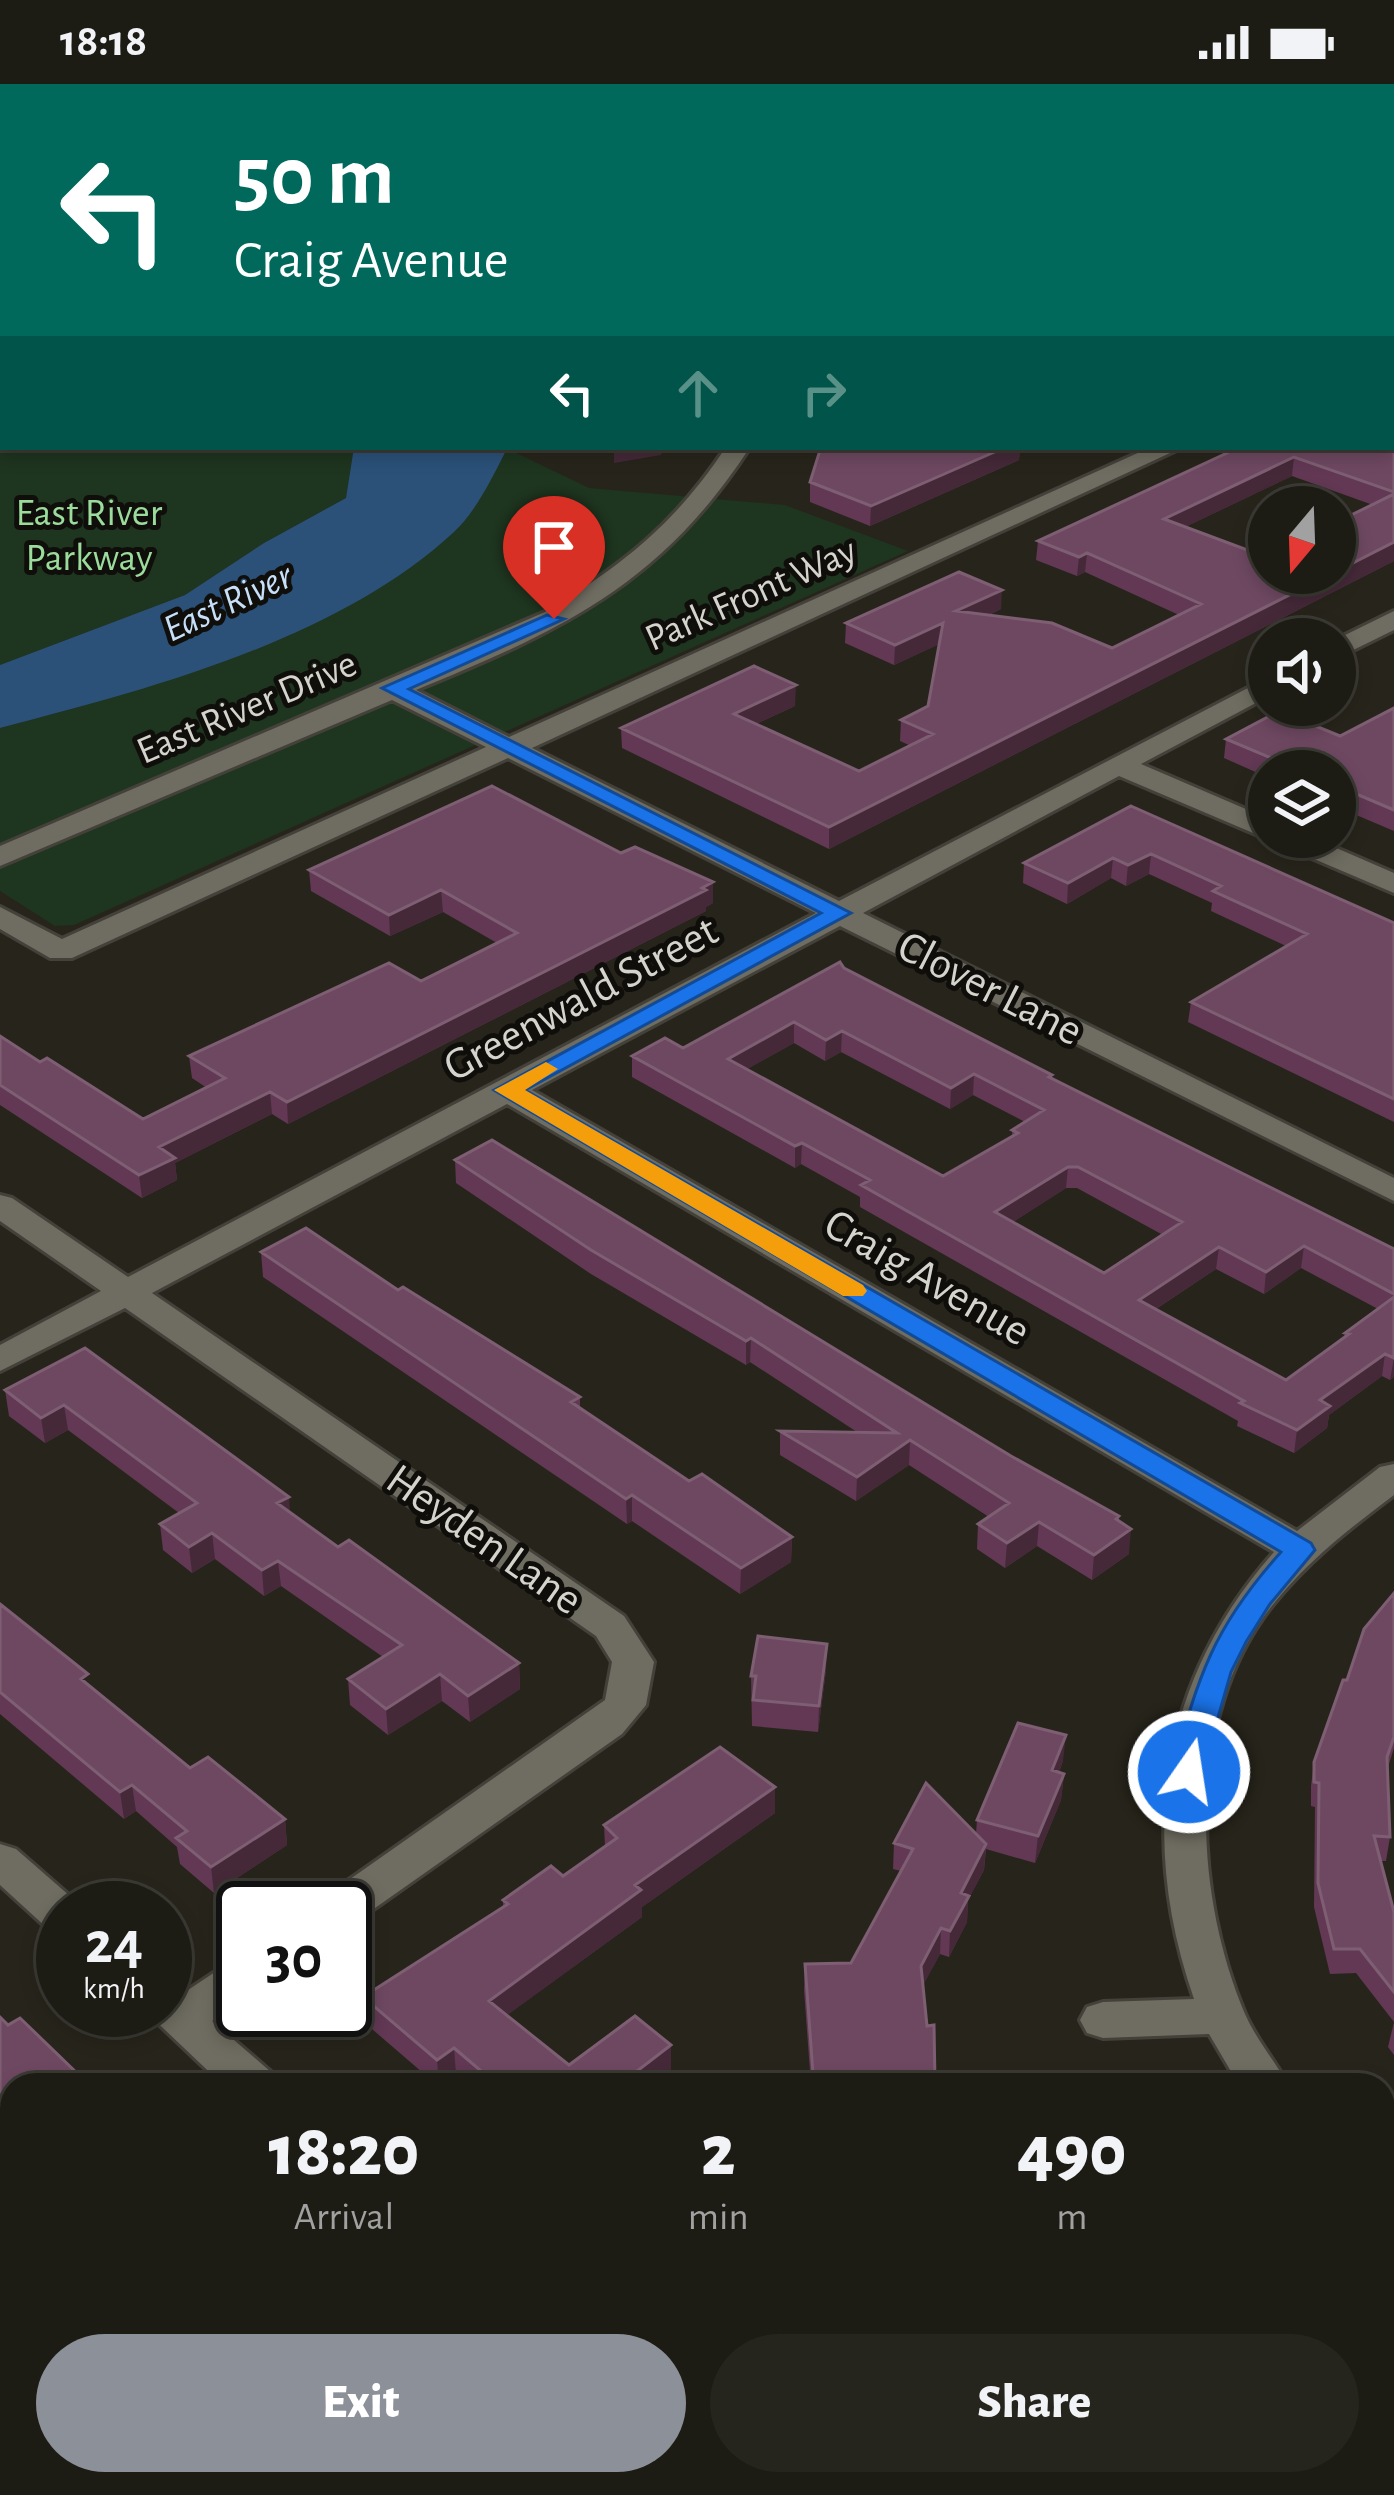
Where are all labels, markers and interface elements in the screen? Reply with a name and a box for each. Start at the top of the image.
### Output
text: 18:18 [60,19,147,64]
icon: left [36,132,192,288]
text: 50 m [234,136,395,220]
text: Craig Avenue [234,234,509,288]
icon: left [539,360,605,426]
icon: ahead [665,360,731,426]
icon: right [791,360,857,426]
north arrow [1248,486,1356,594]
map controls [1248,486,1356,858]
park label: East River Parkway [16,494,163,578]
pin [503,496,605,619]
icon: arrive [521,514,587,580]
street label: Park Front Way [640,531,863,659]
water label: East River [158,556,300,650]
button: sound [1248,618,1356,726]
street label: East River Drive [131,644,363,772]
button: layers [1248,750,1356,858]
street label: Greenwald Street [437,908,725,1090]
street label: Clover Lane [891,924,1089,1054]
street label: Craig Avenue [817,1201,1037,1355]
street label: Heyden Lane [378,1456,590,1624]
position arrow [1126,1709,1252,1835]
speed limit sign: 30 [216,1881,372,2037]
text: 24 [85,1914,143,1974]
text: km/h [83,1974,145,2004]
text: 18:20 [268,2116,419,2188]
text: 2 [701,2116,735,2188]
text: 490 [1017,2116,1127,2188]
text: Arrival [294,2198,394,2237]
text: min [688,2198,749,2237]
text: m [1056,2198,1087,2237]
button: Exit [36,2334,686,2472]
button: Share [710,2334,1359,2472]

